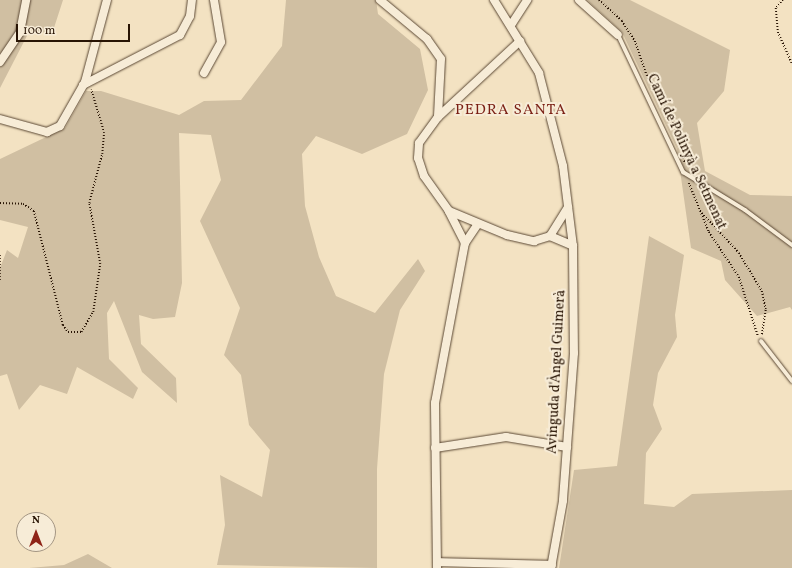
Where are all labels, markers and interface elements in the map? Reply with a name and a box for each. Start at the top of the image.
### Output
scale bar [18,16,132,42]
text: 100 m [23,23,55,39]
street label: Camí de Polinyà a Setmenat [643,72,729,232]
district label: PEDRA SANTA [455,102,567,120]
street label: Avinguda d'Àngel Guimerà [544,290,570,454]
north arrow [16,512,56,552]
text: N [32,513,40,528]

